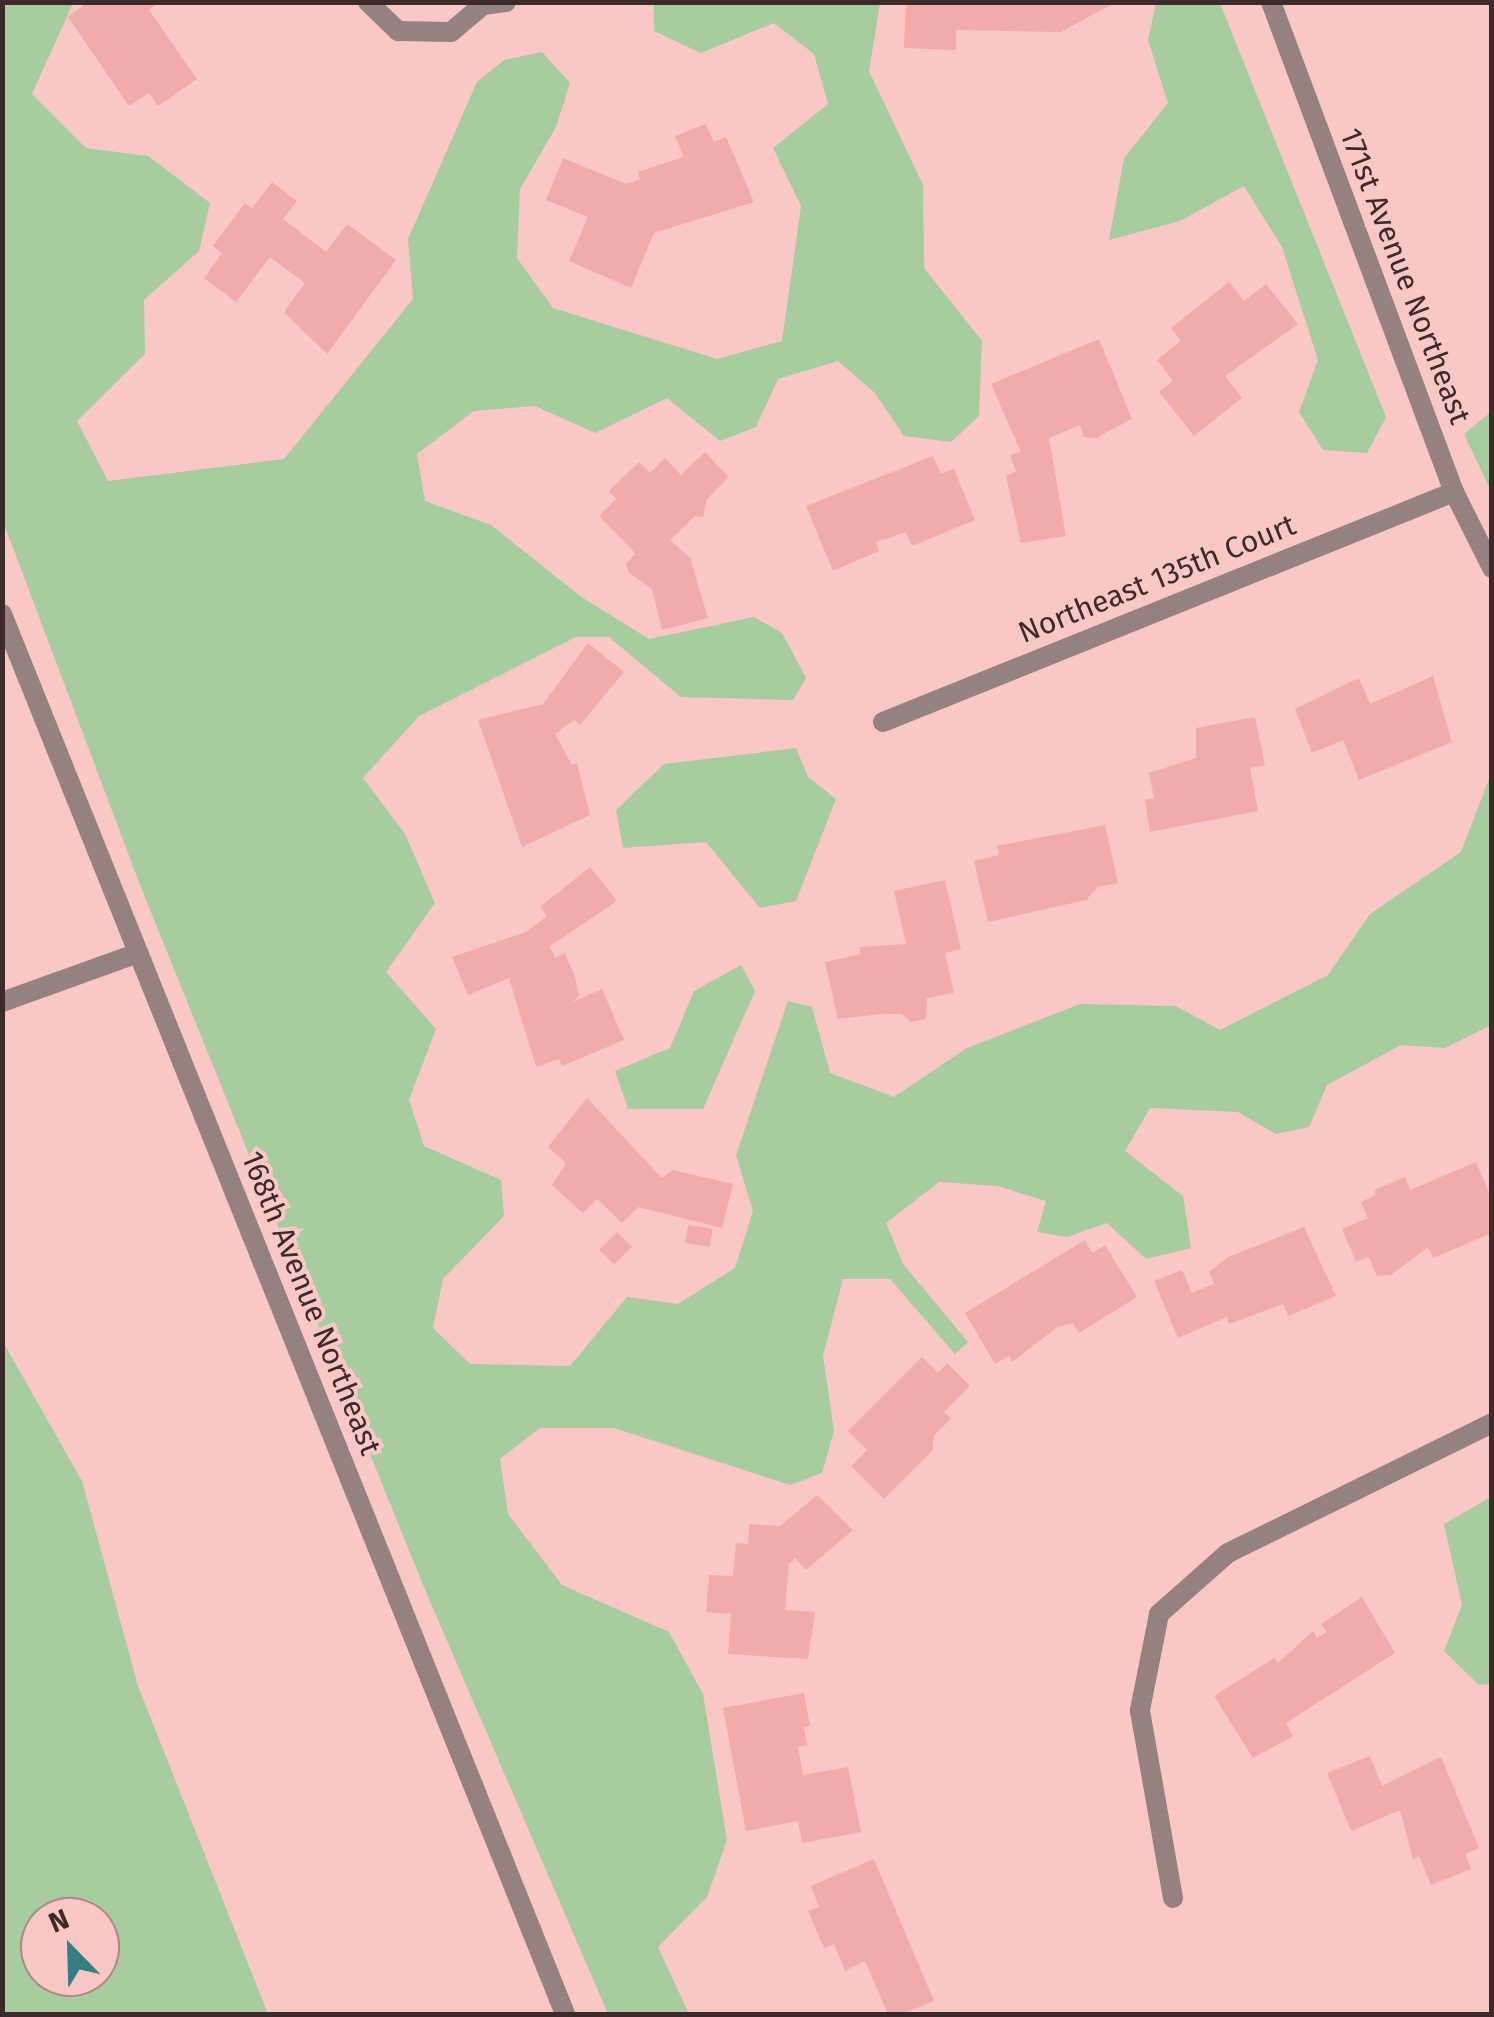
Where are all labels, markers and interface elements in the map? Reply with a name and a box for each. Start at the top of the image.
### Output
street label: 171st Avenue Northeast [1332,123,1478,429]
street label: Northeast 135th Court [1013,507,1301,651]
street label: 168th Avenue Northeast [234,1146,388,1460]
north arrow [20,1897,120,1997]
text: N [44,1902,74,1940]

